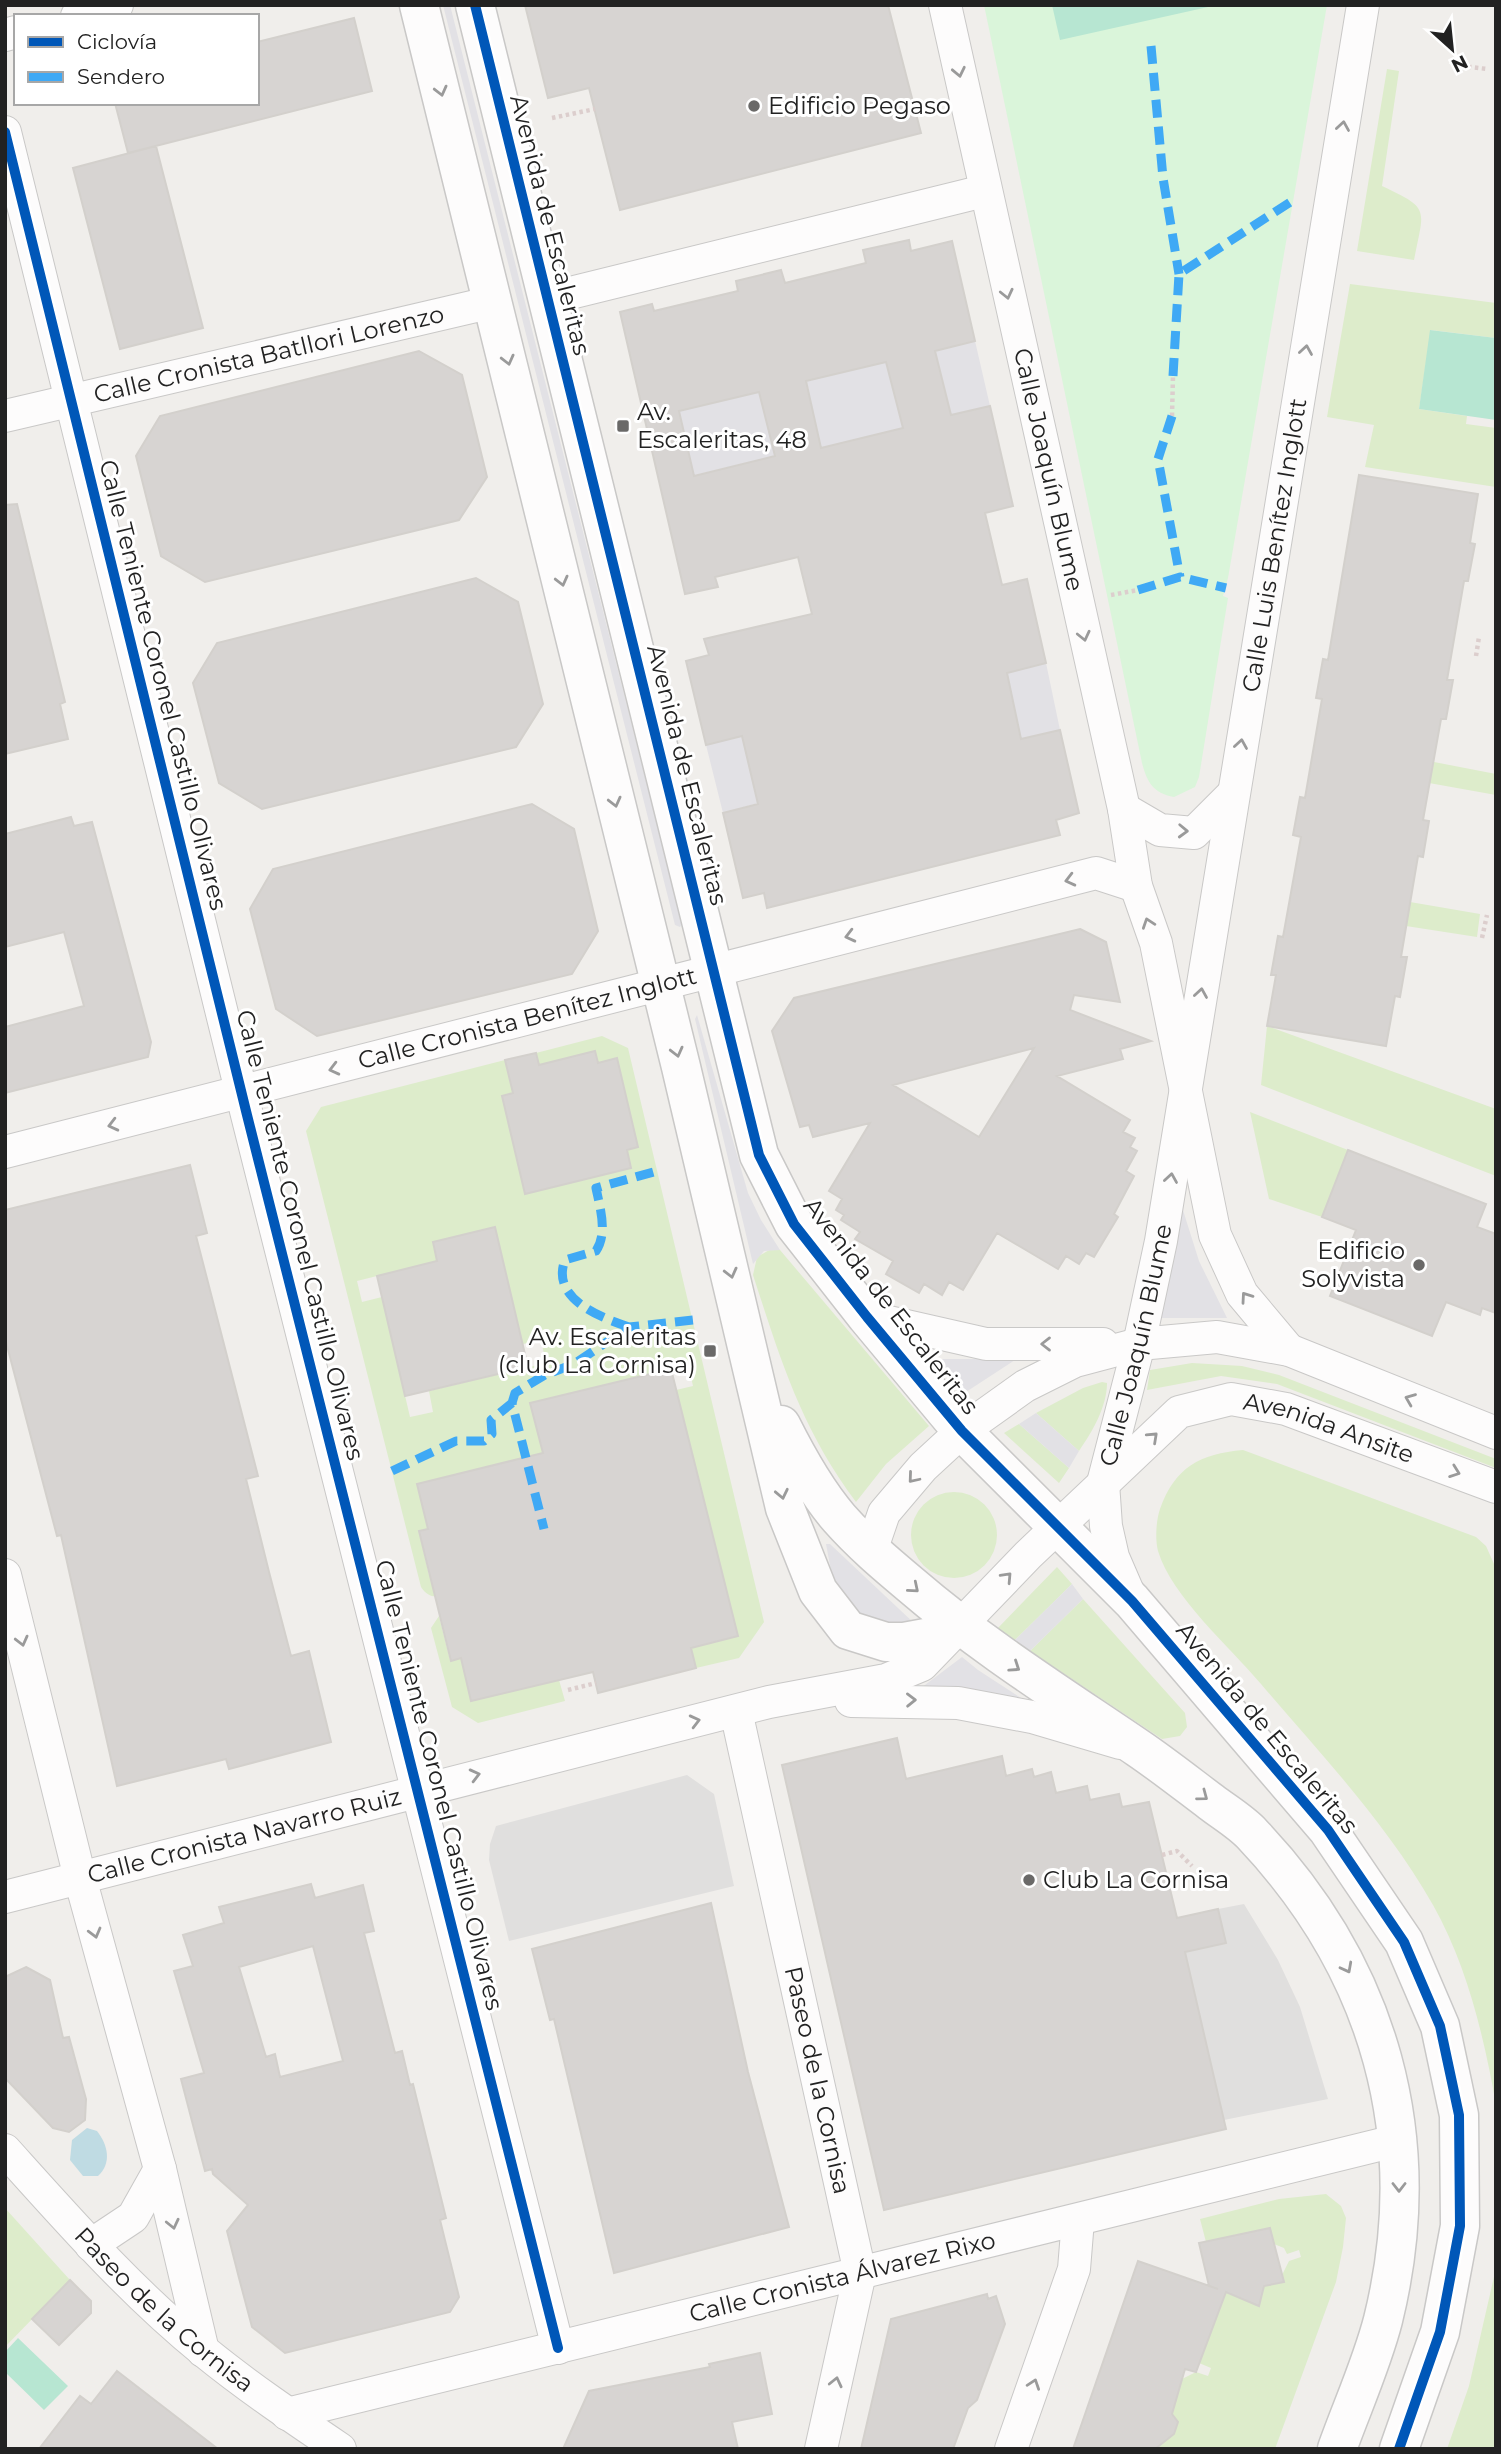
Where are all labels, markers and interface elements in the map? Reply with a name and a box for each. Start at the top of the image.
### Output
legend [14,14,259,105]
north arrow [1417,14,1487,84]
text: Ciclovía [77,29,157,54]
text: N [1447,50,1472,77]
text: Sendero [77,64,165,89]
one-way arrow [950,66,965,78]
one-way arrow [433,85,447,97]
place label: Edificio Pegaso [768,91,951,120]
street label: Avenida de Escaleritas [504,92,597,358]
marker: Edificio Pegaso [746,98,762,114]
one-way arrow [1335,120,1350,132]
one-way arrow [999,288,1013,300]
street label: Calle Cronista Batllori Lorenzo [91,299,447,409]
one-way arrow [1298,344,1313,356]
street label: Calle Joaquín Blume [1008,345,1090,594]
one-way arrow [500,354,514,366]
street label: Calle Luis Benítez Inglott [1236,396,1313,694]
place label: Av. Escaleritas, 48 [637,397,807,454]
marker: Av. Escaleritas, 48 [615,418,631,434]
street label: Calle Teniente Coronel Castillo Olivares [93,457,234,913]
one-way arrow [553,575,568,587]
one-way arrow [1076,630,1090,642]
street label: Avenida de Escaleritas [641,642,734,908]
one-way arrow [1233,738,1248,750]
one-way arrow [607,796,622,808]
one-way arrow [1178,824,1189,839]
one-way arrow [1064,872,1076,886]
one-way arrow [1142,917,1156,929]
one-way arrow [844,928,856,942]
street label: Calle Cronista Benítez Inglott [355,961,700,1075]
one-way arrow [1193,987,1208,999]
street label: Calle Teniente Coronel Castillo Olivares [230,1007,371,1463]
one-way arrow [669,1046,684,1058]
one-way arrow [328,1061,340,1075]
one-way arrow [107,1117,119,1131]
one-way arrow [1163,1172,1178,1184]
street label: Avenida de Escaleritas [798,1191,985,1420]
street label: Calle Joaquín Blume [1093,1222,1178,1469]
place label: Edificio Solyvista [1301,1236,1405,1293]
marker: Edificio Solyvista [1411,1257,1427,1273]
one-way arrow [723,1267,737,1279]
one-way arrow [1242,1292,1254,1305]
place label: Av. Escaleritas (club La Cornisa) [498,1322,696,1379]
one-way arrow [1040,1336,1051,1352]
marker: Av. Escaleritas (club La Cornisa) [702,1343,718,1359]
street label: Avenida Ansite [1241,1387,1418,1469]
one-way arrow [1404,1393,1416,1407]
one-way arrow [1145,1432,1158,1445]
one-way arrow [1448,1463,1460,1477]
one-way arrow [909,1470,921,1483]
one-way arrow [774,1488,789,1500]
street label: Calle Teniente Coronel Castillo Olivares [369,1557,510,2013]
one-way arrow [999,1572,1011,1585]
one-way arrow [906,1580,919,1592]
street label: Avenida de Escaleritas [1170,1616,1364,1839]
one-way arrow [14,1635,28,1647]
one-way arrow [1007,1659,1020,1671]
one-way arrow [906,1693,917,1708]
one-way arrow [689,1715,701,1729]
one-way arrow [468,1769,480,1784]
street label: Calle Cronista Navarro Ruiz [84,1781,404,1889]
one-way arrow [1195,1788,1207,1800]
place label: Club La Cornisa [1043,1865,1229,1894]
marker: Club La Cornisa [1021,1872,1037,1888]
one-way arrow [87,1927,102,1939]
one-way arrow [1339,1961,1352,1974]
street label: Paseo de la Cornisa [779,1964,857,2197]
one-way arrow [1391,2182,1407,2193]
one-way arrow [165,2218,180,2230]
street label: Paseo de la Cornisa [69,2221,260,2398]
street label: Calle Cronista Álvarez Rixo [686,2225,998,2328]
one-way arrow [828,2376,842,2388]
one-way arrow [1026,2379,1040,2391]

